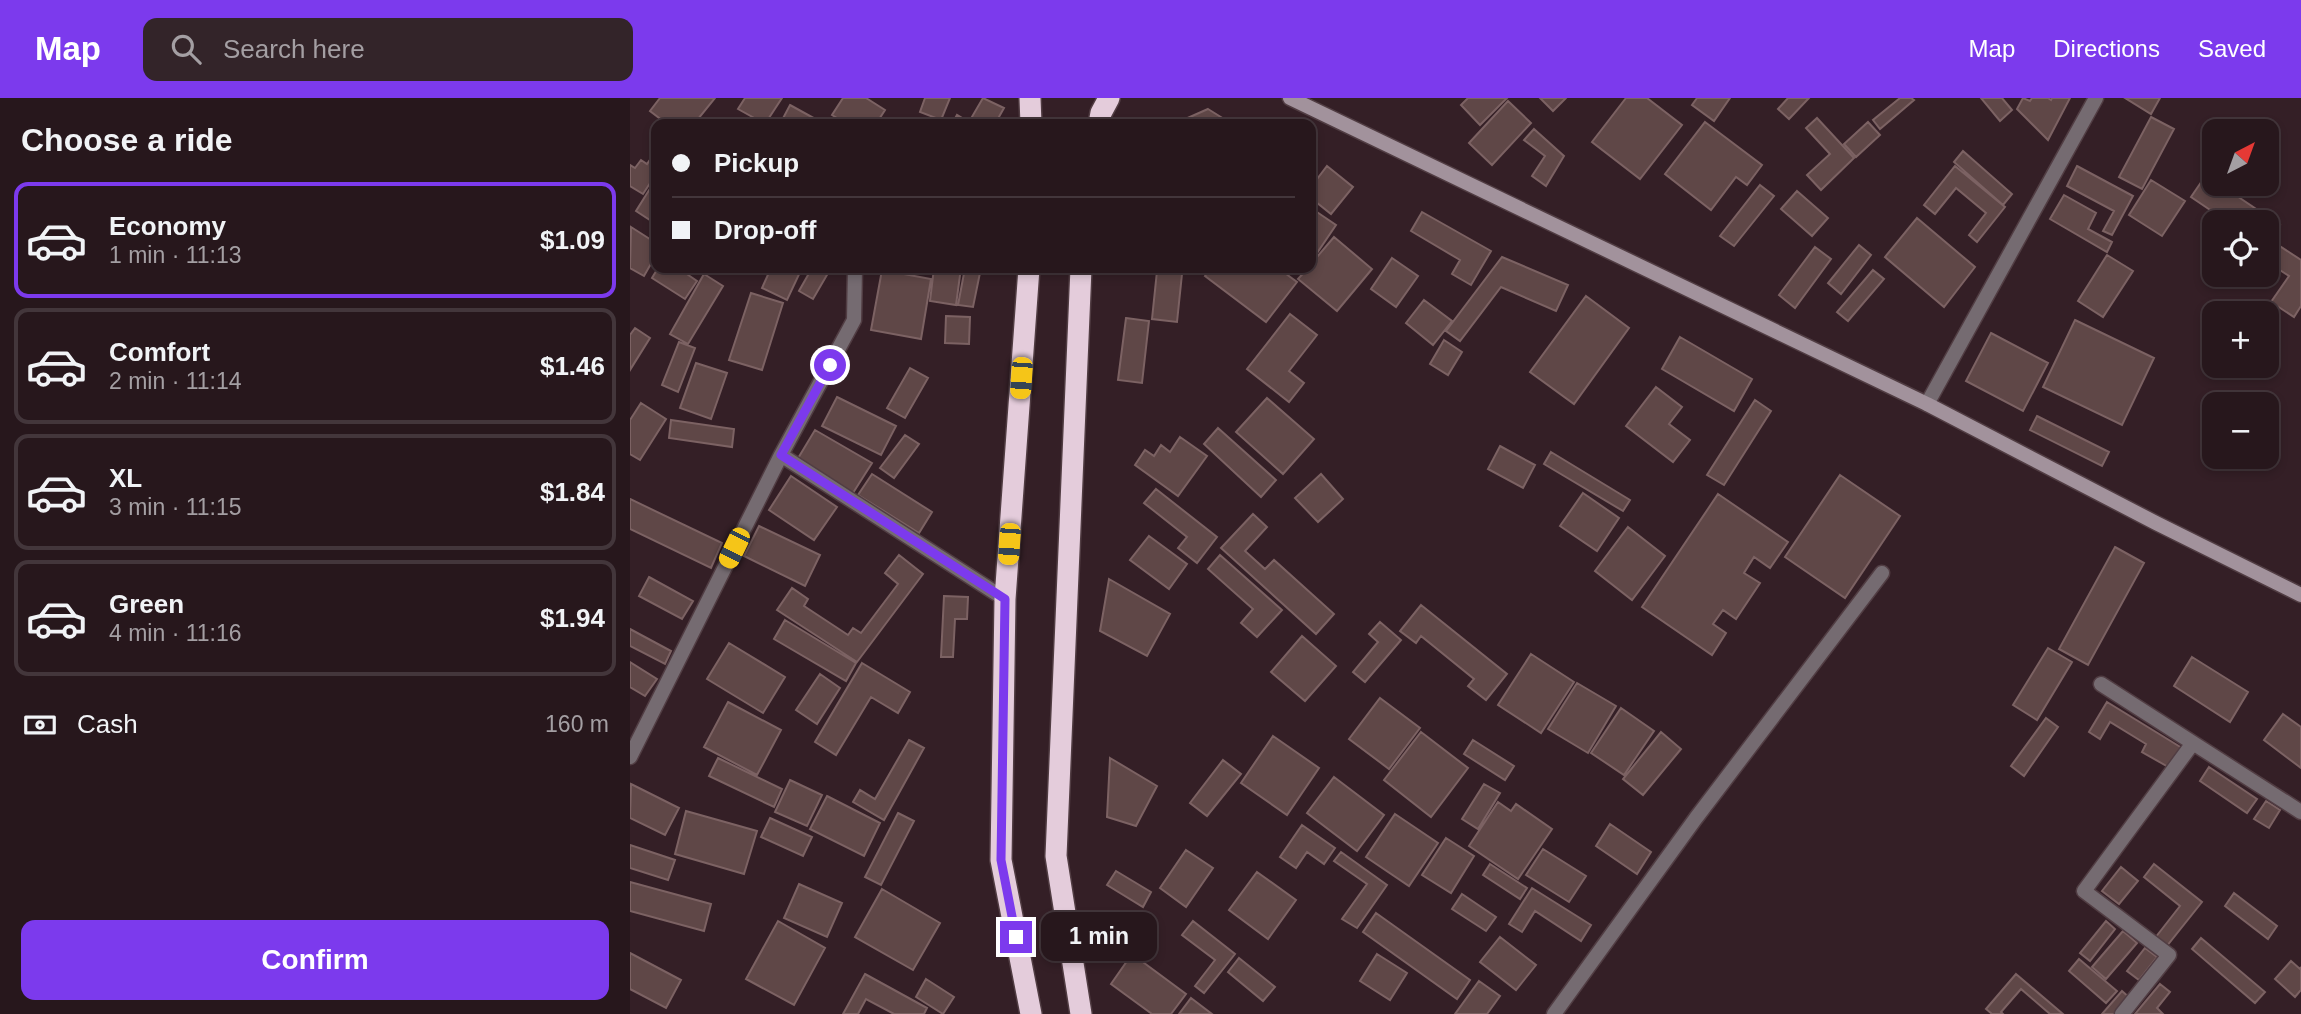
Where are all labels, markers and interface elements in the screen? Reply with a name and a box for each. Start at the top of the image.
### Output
search box [143,18,633,81]
text: Map [35,30,101,67]
icon: search [167,30,205,68]
text: Search here [223,34,365,64]
text: Map [1969,35,2015,62]
text: Directions [2053,35,2160,62]
text: Saved [2198,35,2266,62]
north arrow [2202,119,2278,196]
map controls [2202,119,2279,469]
text: Choose a ride [21,122,233,158]
text: Pickup [714,148,799,178]
icon: car [25,209,88,272]
button: locate [2202,210,2279,287]
text: Economy [109,211,226,241]
text: Drop-off [714,215,817,245]
text: $1.09 [540,225,605,255]
text: 1 min · 11:13 [109,242,242,268]
button: + [2202,301,2279,378]
icon: car [25,335,88,398]
text: Comfort [109,337,210,367]
route start [814,349,846,381]
text: $1.46 [540,351,605,381]
car [1010,356,1033,400]
text: 2 min · 11:14 [109,368,242,394]
button: − [2202,392,2279,469]
icon: car [25,461,88,524]
text: XL [109,463,142,493]
text: $1.84 [540,477,605,507]
text: 3 min · 11:15 [109,494,242,520]
car [998,522,1021,566]
car [716,525,753,571]
icon: car [25,587,88,650]
text: Green [109,589,184,619]
text: $1.94 [540,603,605,633]
text: 4 min · 11:16 [109,620,242,646]
icon: cash [21,706,59,744]
text: Cash [77,709,138,739]
text: 160 m [545,711,609,737]
callout: 1 min [1040,912,1156,962]
button: Confirm [21,920,609,1000]
route end [1000,921,1032,953]
text: 1 min [1069,923,1129,949]

